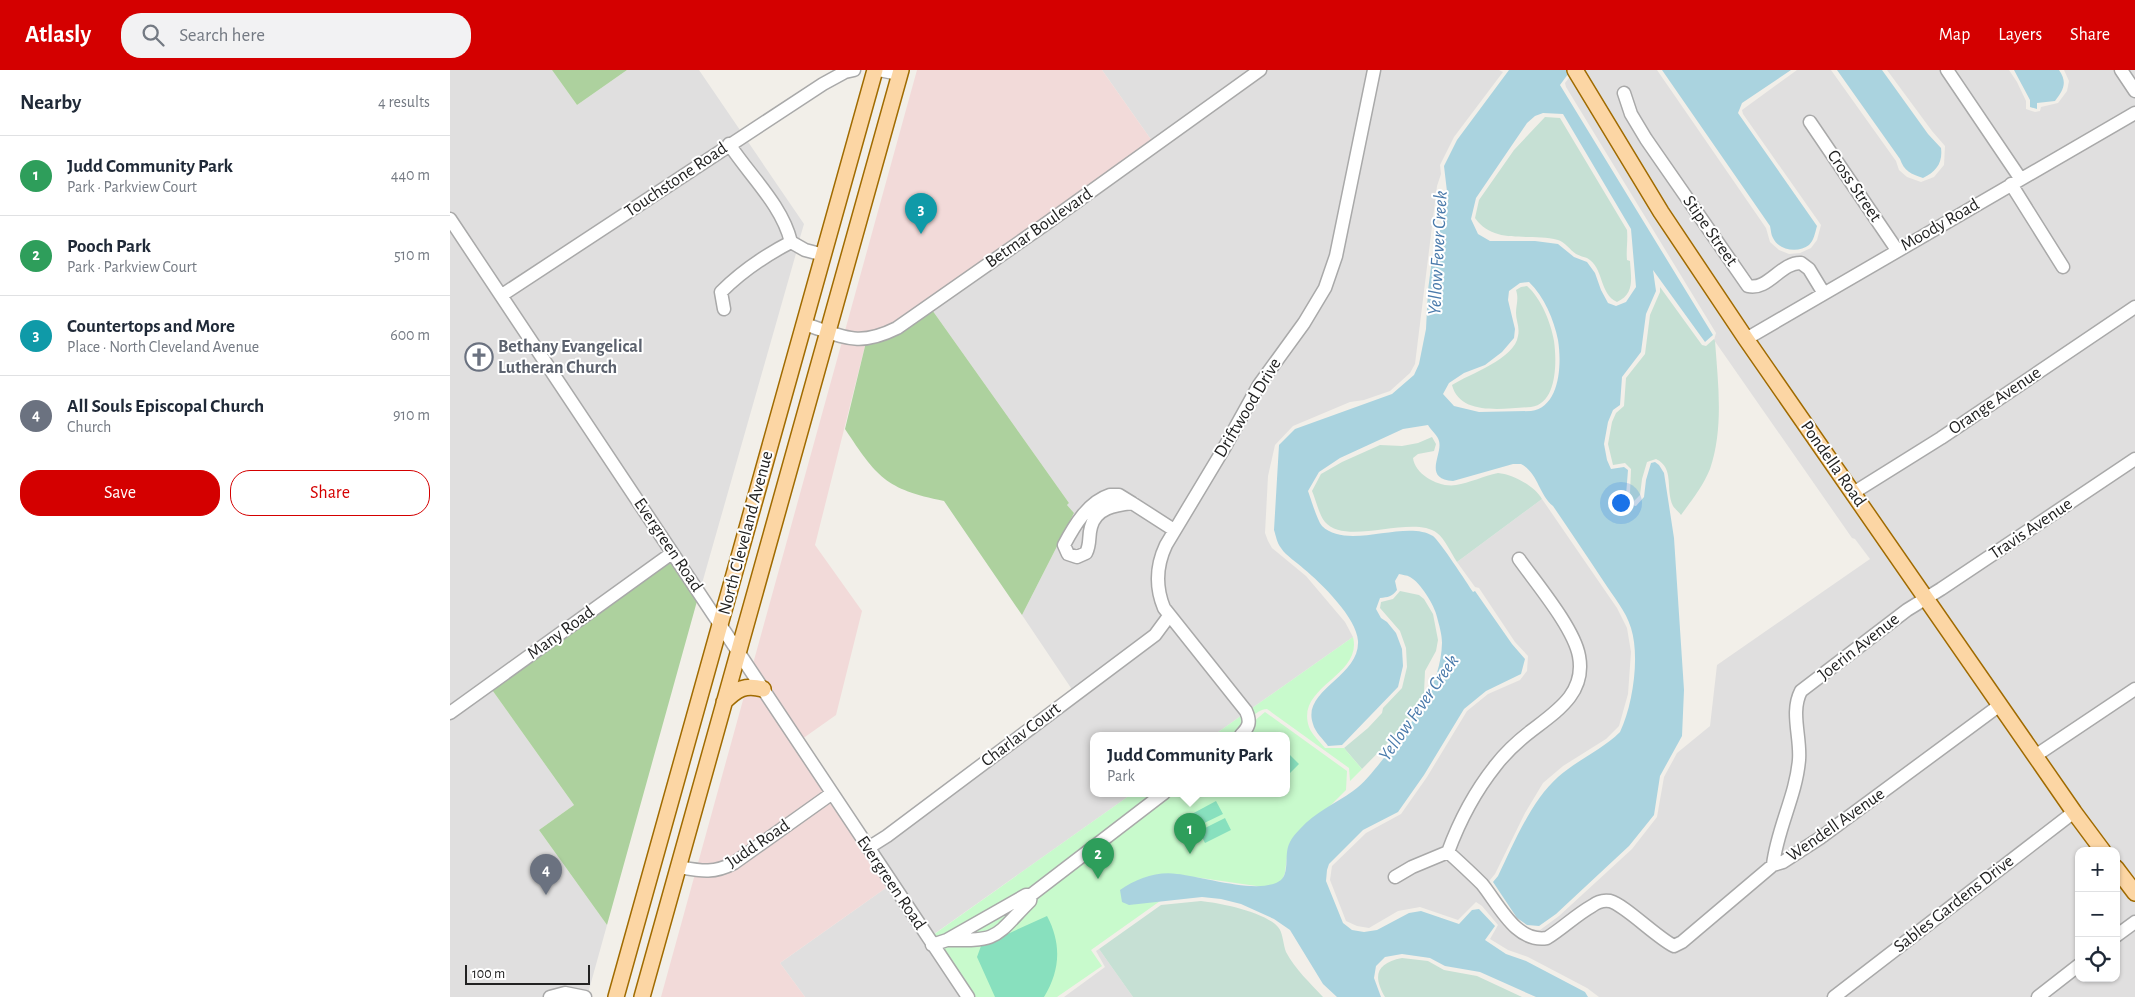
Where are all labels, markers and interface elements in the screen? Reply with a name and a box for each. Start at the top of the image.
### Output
search box [121,13,471,58]
icon: search [139,21,167,49]
text: Atlasly [25,23,91,47]
text: Search here [179,26,265,45]
text: Map [1939,26,1970,44]
text: Layers [1998,26,2042,44]
text: Share [2070,26,2110,44]
text: Nearby [20,92,81,113]
text: 4 results [378,94,430,110]
street label: Touchstone Road [622,139,730,221]
street label: Cross Street [1824,147,1885,225]
text: Judd Community Park [67,157,233,176]
text: 1 [33,167,39,183]
text: 440 m [391,167,430,183]
text: Park · Parkview Court [67,179,197,195]
street label: Betmar Boulevard [982,185,1096,271]
water label: Yellow Fever Creek [1425,190,1451,316]
street label: Stipe Street [1679,192,1741,270]
pin: 3 [905,193,937,234]
street label: Moody Road [1898,195,1982,255]
text: Pooch Park [67,237,151,256]
text: 2 [32,247,40,263]
text: 510 m [394,247,430,263]
text: Park · Parkview Court [67,259,197,275]
text: Countertops and More [67,317,235,336]
text: 3 [33,327,39,343]
text: 600 m [390,327,430,343]
place label: Bethany Evangelical Lutheran Church [498,338,643,377]
text: Place · North Cleveland Avenue [67,339,259,355]
church icon: Bethany Evangelical Lutheran Church [464,342,494,372]
street label: Driftwood Drive [1211,355,1285,461]
street label: Orange Avenue [1946,364,2044,438]
text: All Souls Episcopal Church [67,397,264,416]
text: 4 [32,407,40,423]
text: 910 m [393,407,430,423]
street label: Pondella Road [1797,418,1869,510]
text: Church [67,419,111,435]
street label: North Cleveland Avenue [715,449,777,617]
button: Save [20,470,220,516]
button: Share [230,470,430,516]
your location [1608,490,1634,516]
street label: Evergreen Road [630,495,706,595]
street label: Travis Avenue [1986,495,2076,563]
street label: Many Road [524,603,598,663]
street label: Joerin Avenue [1815,610,1903,684]
water label: Yellow Fever Creek [1375,651,1463,765]
street label: Charlav Court [978,699,1064,771]
popup [1090,732,1290,797]
text: Judd Community Park [1107,746,1273,765]
text: Park [1107,768,1135,784]
street label: Wendell Avenue [1784,785,1888,865]
pin: 1 [1174,813,1206,854]
street label: Judd Road [723,816,793,872]
street label: Evergreen Road [853,833,929,933]
pin: 2 [1082,838,1114,879]
map controls [2075,847,2120,982]
button: + [2075,847,2120,892]
street label: Sables Gardens Drive [1891,852,2017,956]
pin: 4 [530,854,562,895]
button: − [2075,892,2120,937]
button: locate [2075,937,2120,982]
scale bar [465,962,590,985]
text: 100 m [472,967,505,981]

